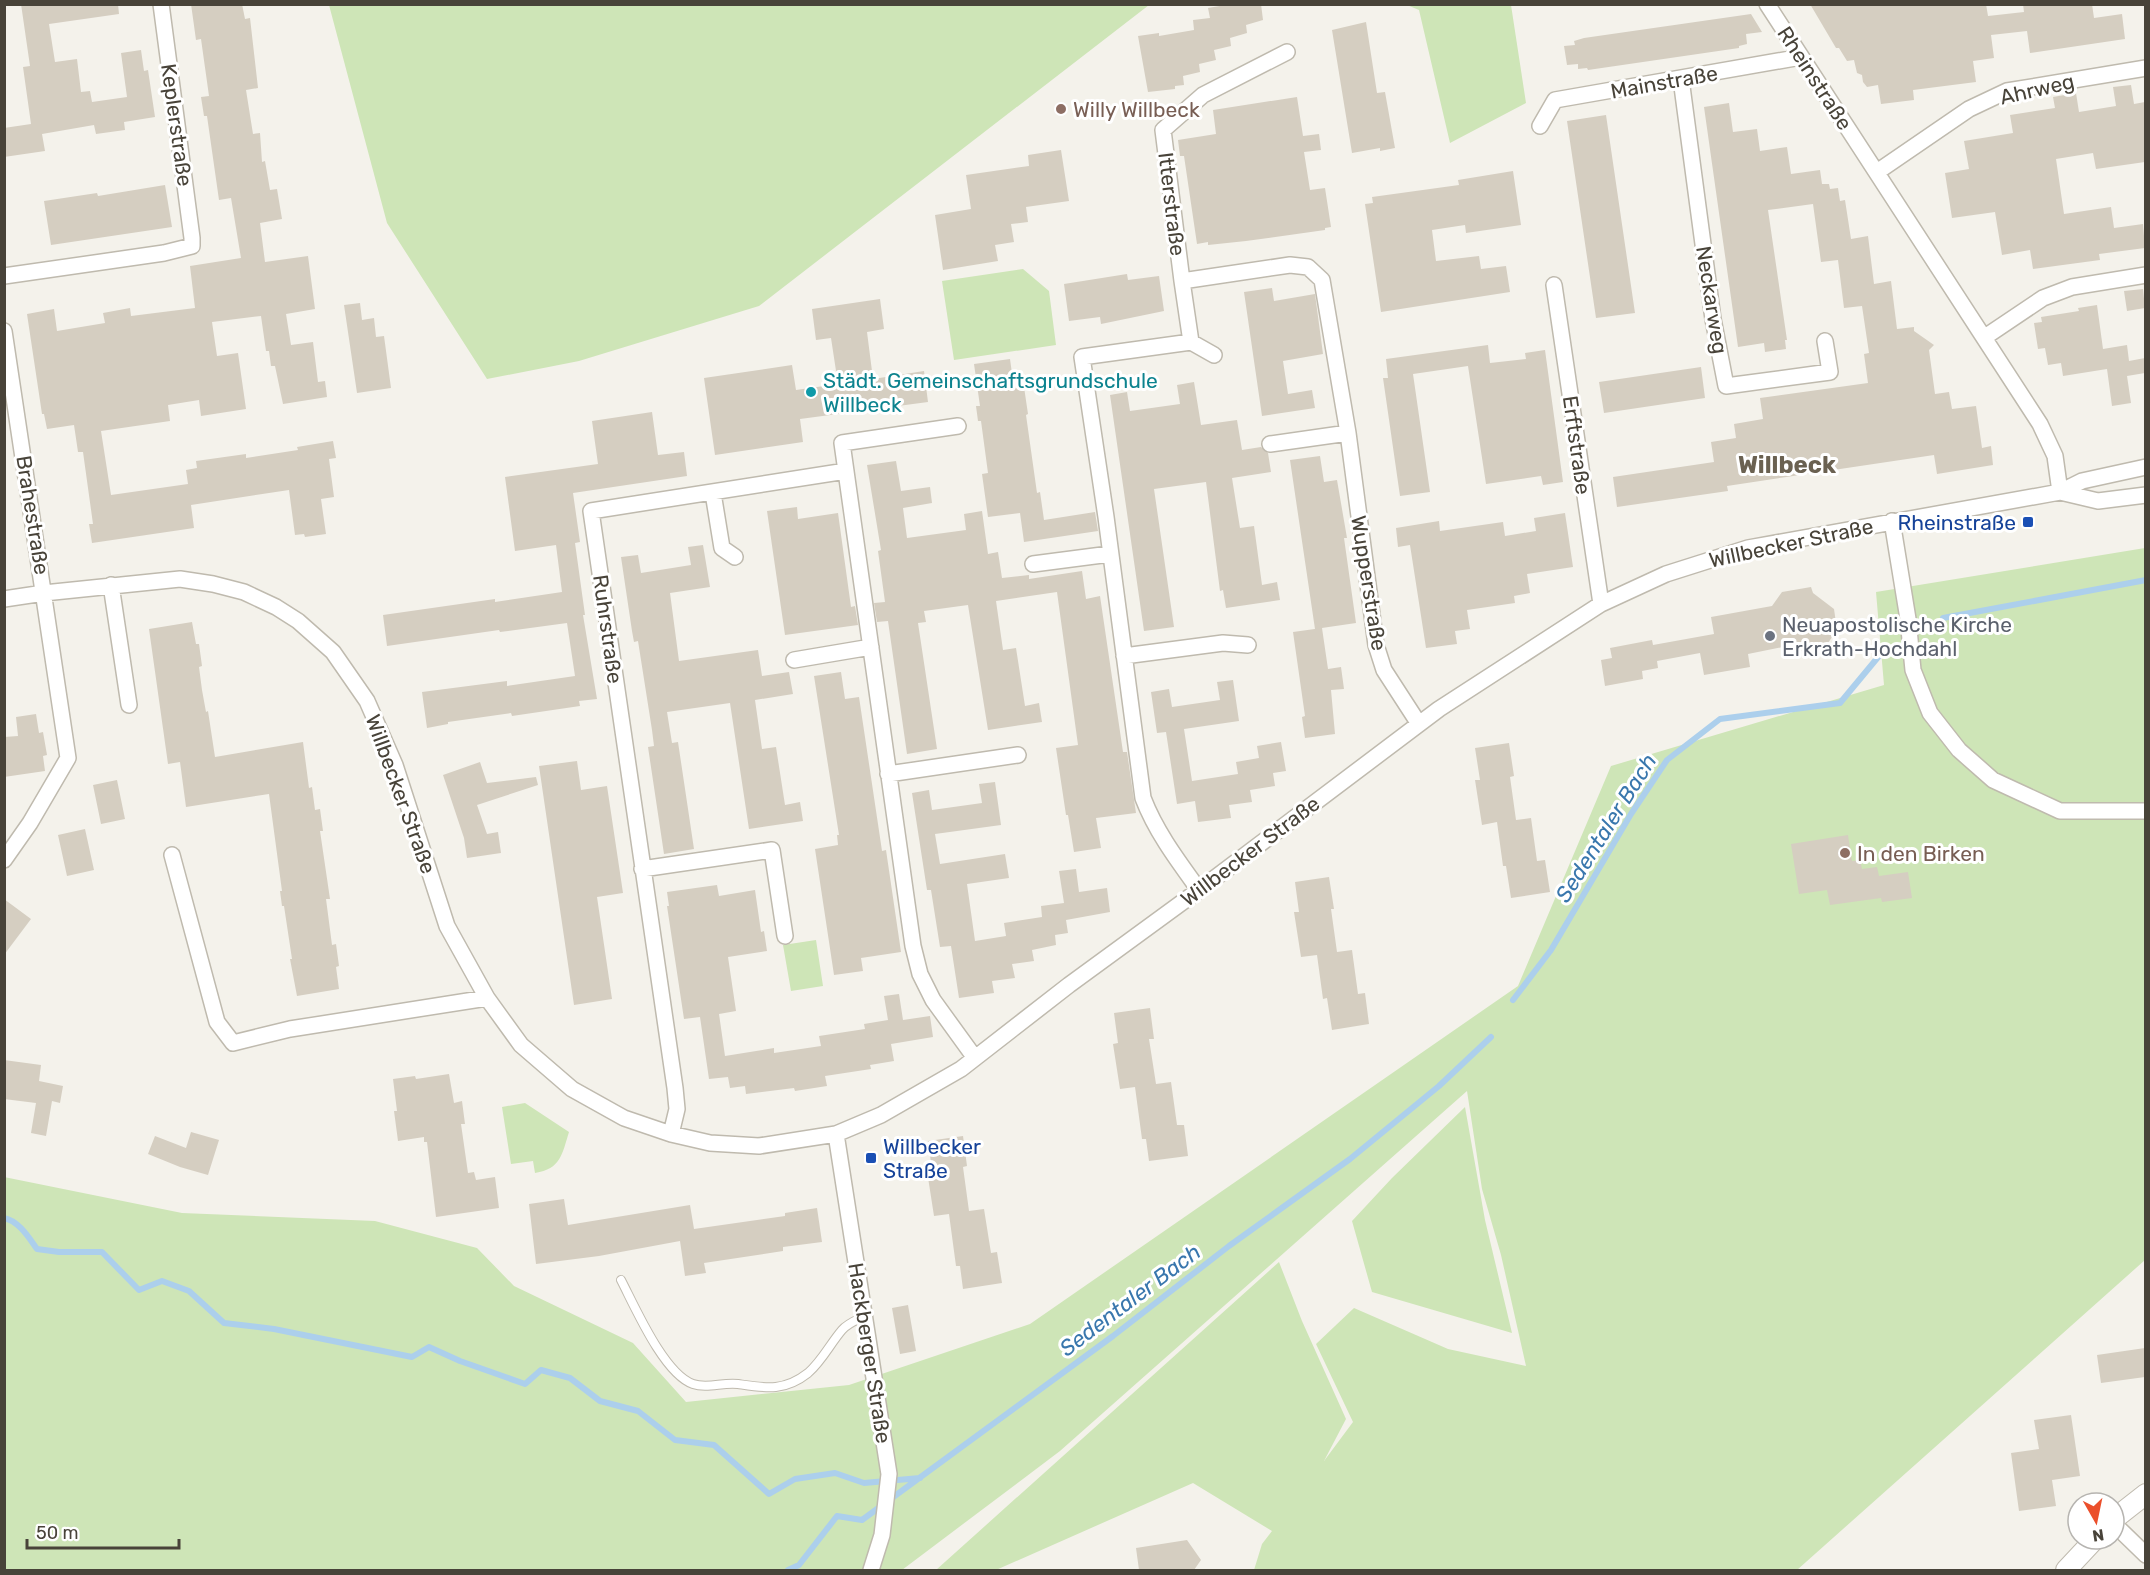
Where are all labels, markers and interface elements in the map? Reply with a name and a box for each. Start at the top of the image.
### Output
street label: Rheinstraße [1772,21,1858,135]
street label: Mainstraße [1608,60,1720,104]
street label: Keplerstraße [156,62,198,188]
street label: Ahrweg [1997,68,2077,110]
place label: Willy Willbeck [1073,97,1200,122]
marker: Willy Willbeck [1054,102,1068,116]
street label: Itterstraße [1153,151,1191,257]
street label: Neckarweg [1691,244,1733,356]
place label: Städt. Gemeinschaftsgrundschule Willbeck [823,368,1158,417]
marker: Städt. Gemeinschaftsgrundschule Willbeck [804,385,818,399]
street label: Erftstraße [1558,394,1596,496]
district label: Willbeck [1738,451,1836,479]
street label: Brahestraße [11,454,55,576]
place label: Rheinstraße [1897,510,2016,535]
street label: Willbecker Straße [1706,513,1876,573]
street label: Wupperstraße [1346,514,1392,652]
marker: Rheinstraße [2021,515,2035,529]
street label: Ruhrstraße [588,573,628,685]
place label: Neuapostolische Kirche Erkrath-Hochdahl [1782,612,2012,661]
marker: Neuapostolische Kirche Erkrath-Hochdahl [1763,629,1777,643]
street label: Willbecker Straße [361,711,441,877]
water label: Sedentaler Bach [1550,749,1662,907]
street label: Willbecker Straße [1176,791,1324,911]
place label: In den Birken [1857,841,1985,866]
marker: In den Birken [1838,846,1852,860]
place label: Willbecker Straße [883,1134,981,1183]
marker: Willbecker Straße [864,1151,878,1165]
water label: Sedentaler Bach [1054,1238,1206,1362]
street label: Hackberger Straße [843,1261,897,1445]
north arrow [2066,1491,2126,1551]
scale bar [27,1512,178,1550]
text: 50 m [36,1522,79,1544]
text: N [2091,1525,2105,1546]

